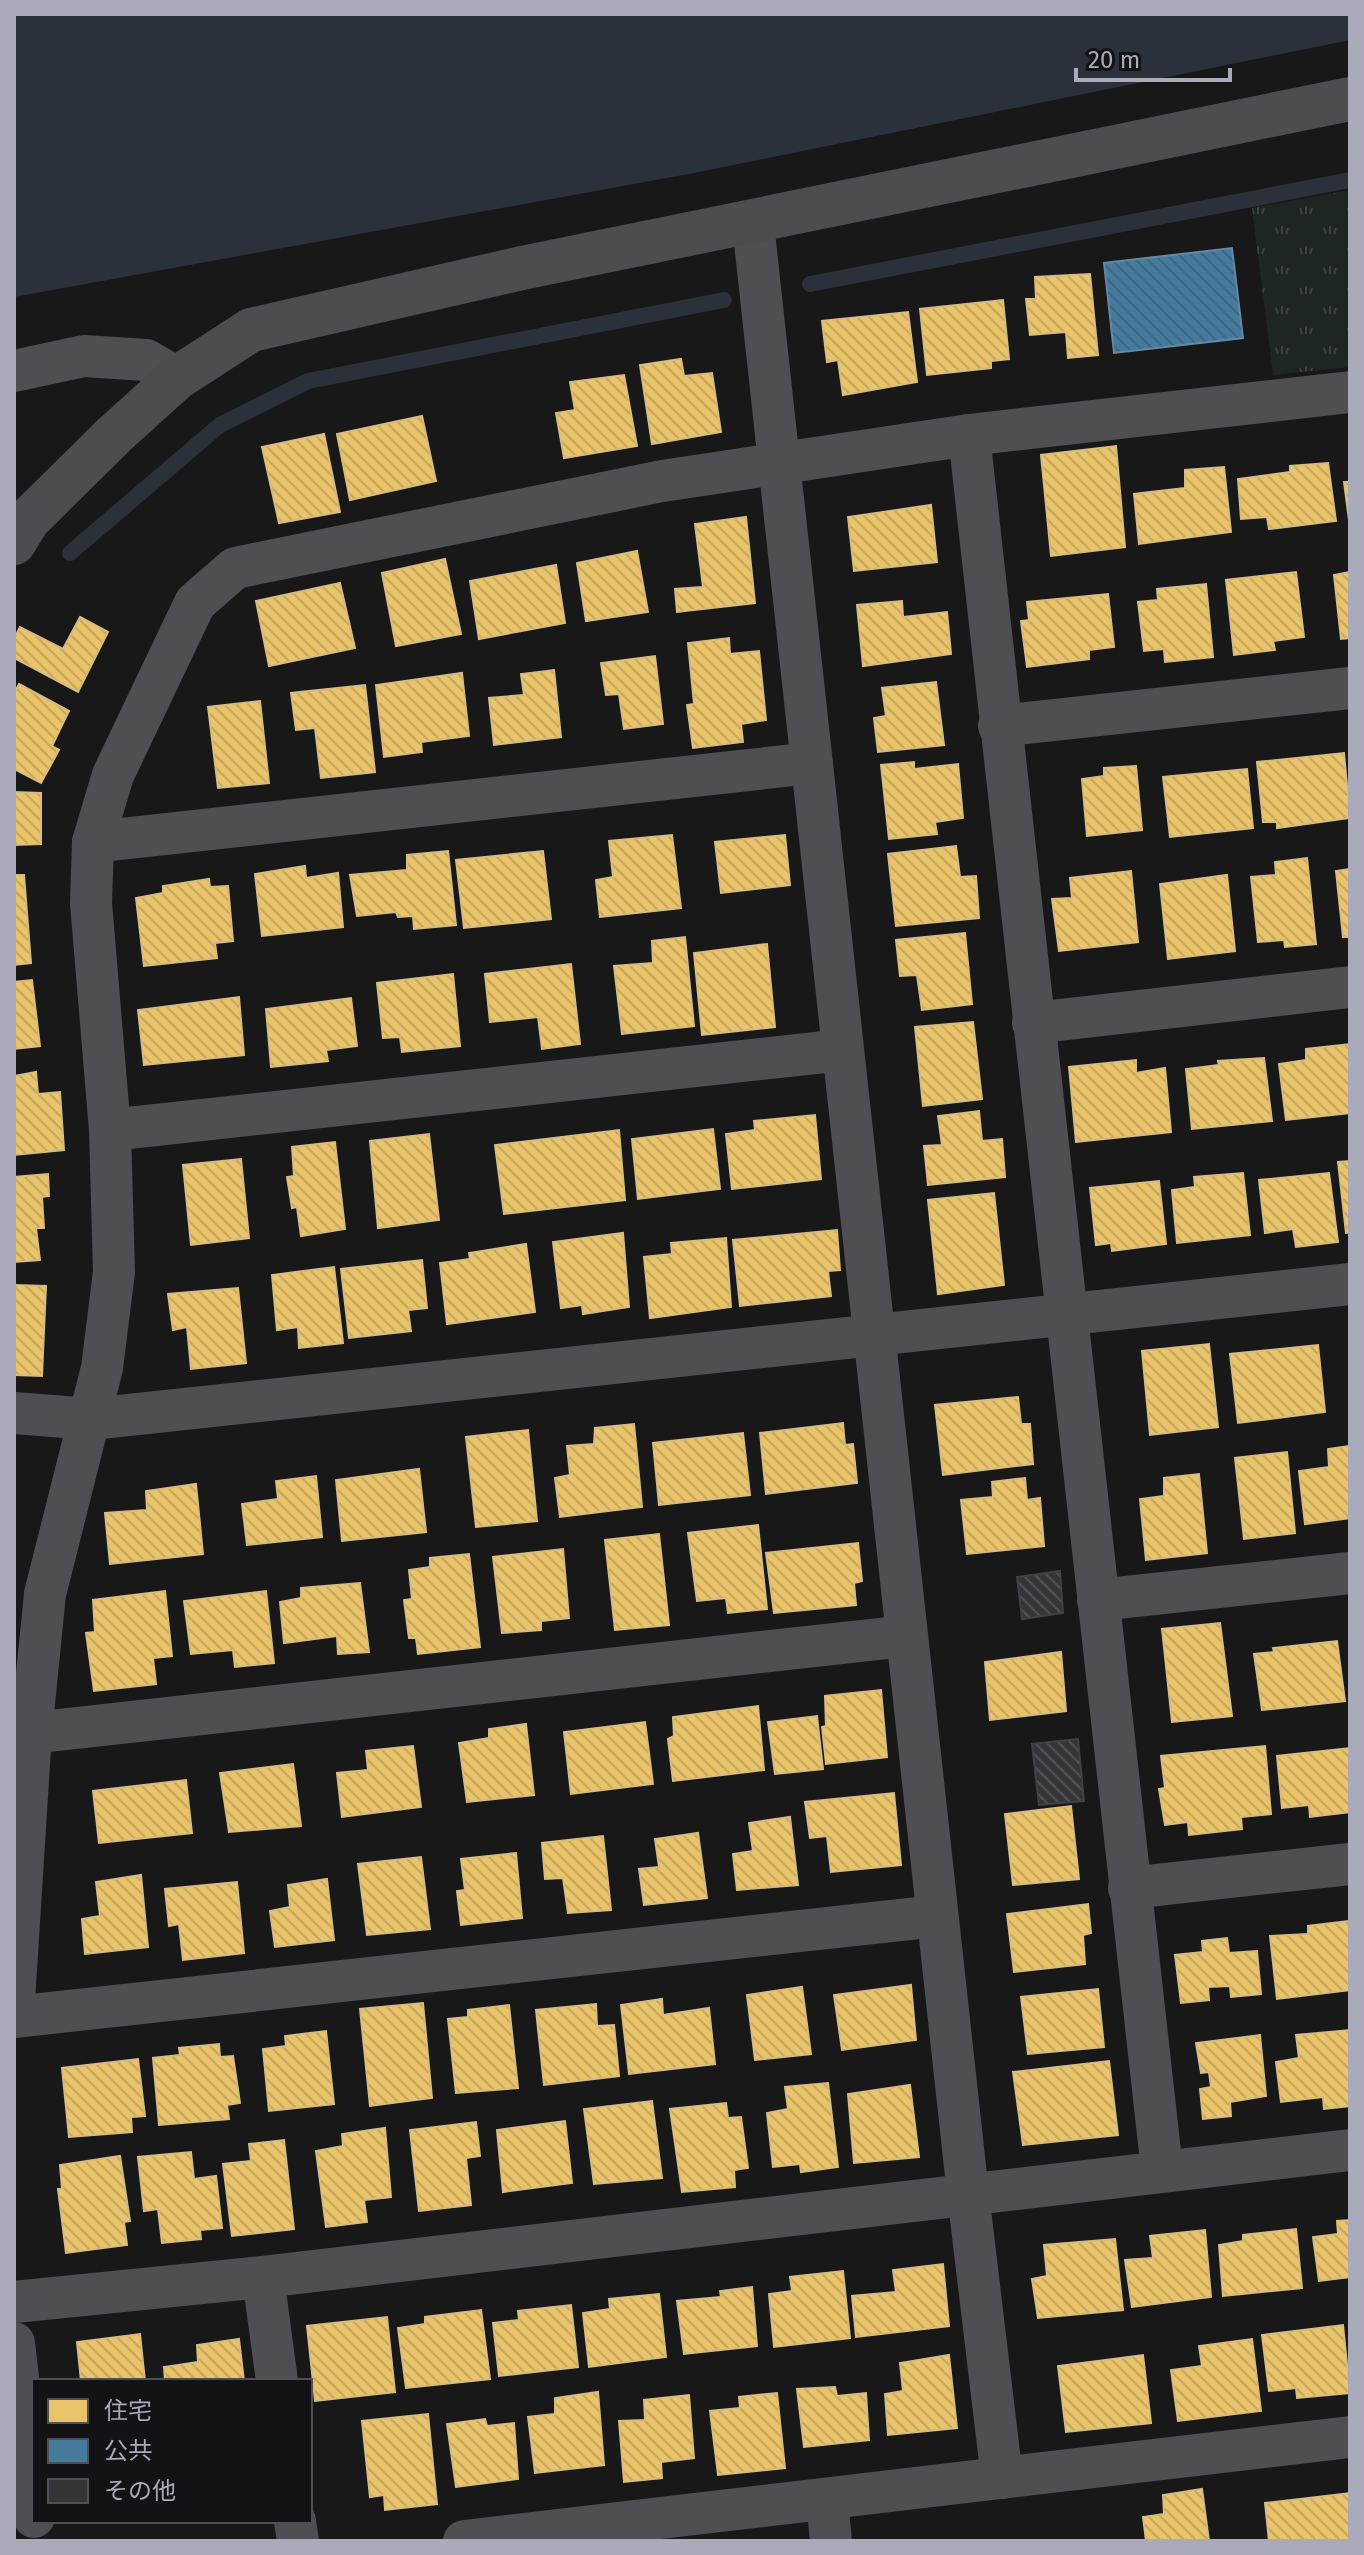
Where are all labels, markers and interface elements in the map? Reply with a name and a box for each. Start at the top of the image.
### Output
scale bar [1076,32,1230,82]
text: 20 m [1088,46,1140,74]
legend [32,2379,312,2523]
text: 住宅 [104,2397,152,2425]
text: 公共 [104,2437,152,2465]
text: その他 [104,2477,176,2505]

